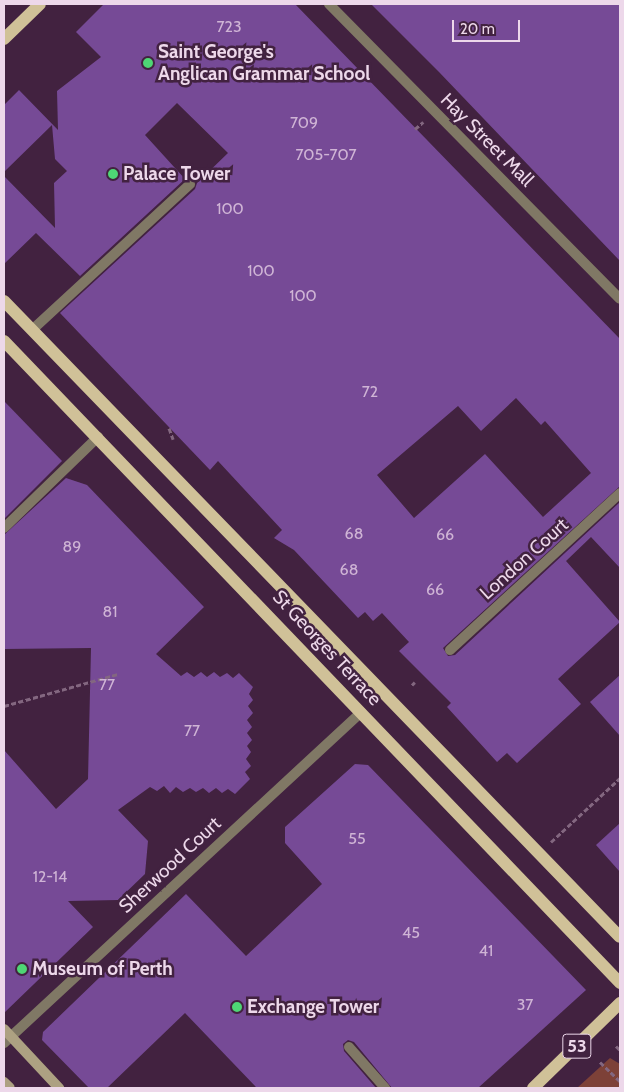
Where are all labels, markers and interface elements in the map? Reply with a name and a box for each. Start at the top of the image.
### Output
scale bar [454,10,522,42]
house number: 723 [216,17,242,37]
text: 20 m [460,20,495,38]
place label: Saint George's Anglican Grammar School [158,41,370,85]
marker: Saint George's Anglican Grammar School [142,57,154,69]
street label: Hay Street Mall [436,89,538,191]
house number: 709 [290,113,318,133]
house number: 705-707 [295,145,357,165]
place label: Palace Tower [123,163,230,185]
marker: Palace Tower [107,168,119,180]
house number: 100 [216,199,244,219]
house number: 100 [247,261,275,281]
house number: 100 [289,286,317,306]
house number: 72 [362,382,378,402]
street label: London Court [475,514,573,604]
house number: 68 [345,524,363,544]
house number: 66 [436,525,454,545]
house number: 89 [63,537,81,557]
house number: 68 [340,560,358,580]
house number: 66 [426,580,444,600]
street label: St Georges Terrace [268,586,386,710]
house number: 81 [103,602,117,622]
house number: 77 [99,675,115,695]
house number: 77 [184,721,200,741]
street label: Sherwood Court [114,812,226,918]
house number: 55 [348,829,366,849]
house number: 12-14 [33,867,67,887]
house number: 45 [402,923,420,943]
house number: 41 [479,941,493,961]
place label: Museum of Perth [32,958,173,980]
marker: Museum of Perth [16,963,28,975]
house number: 37 [517,995,533,1015]
place label: Exchange Tower [247,996,379,1018]
marker: Exchange Tower [231,1001,243,1013]
road number: 53 [562,1030,592,1062]

